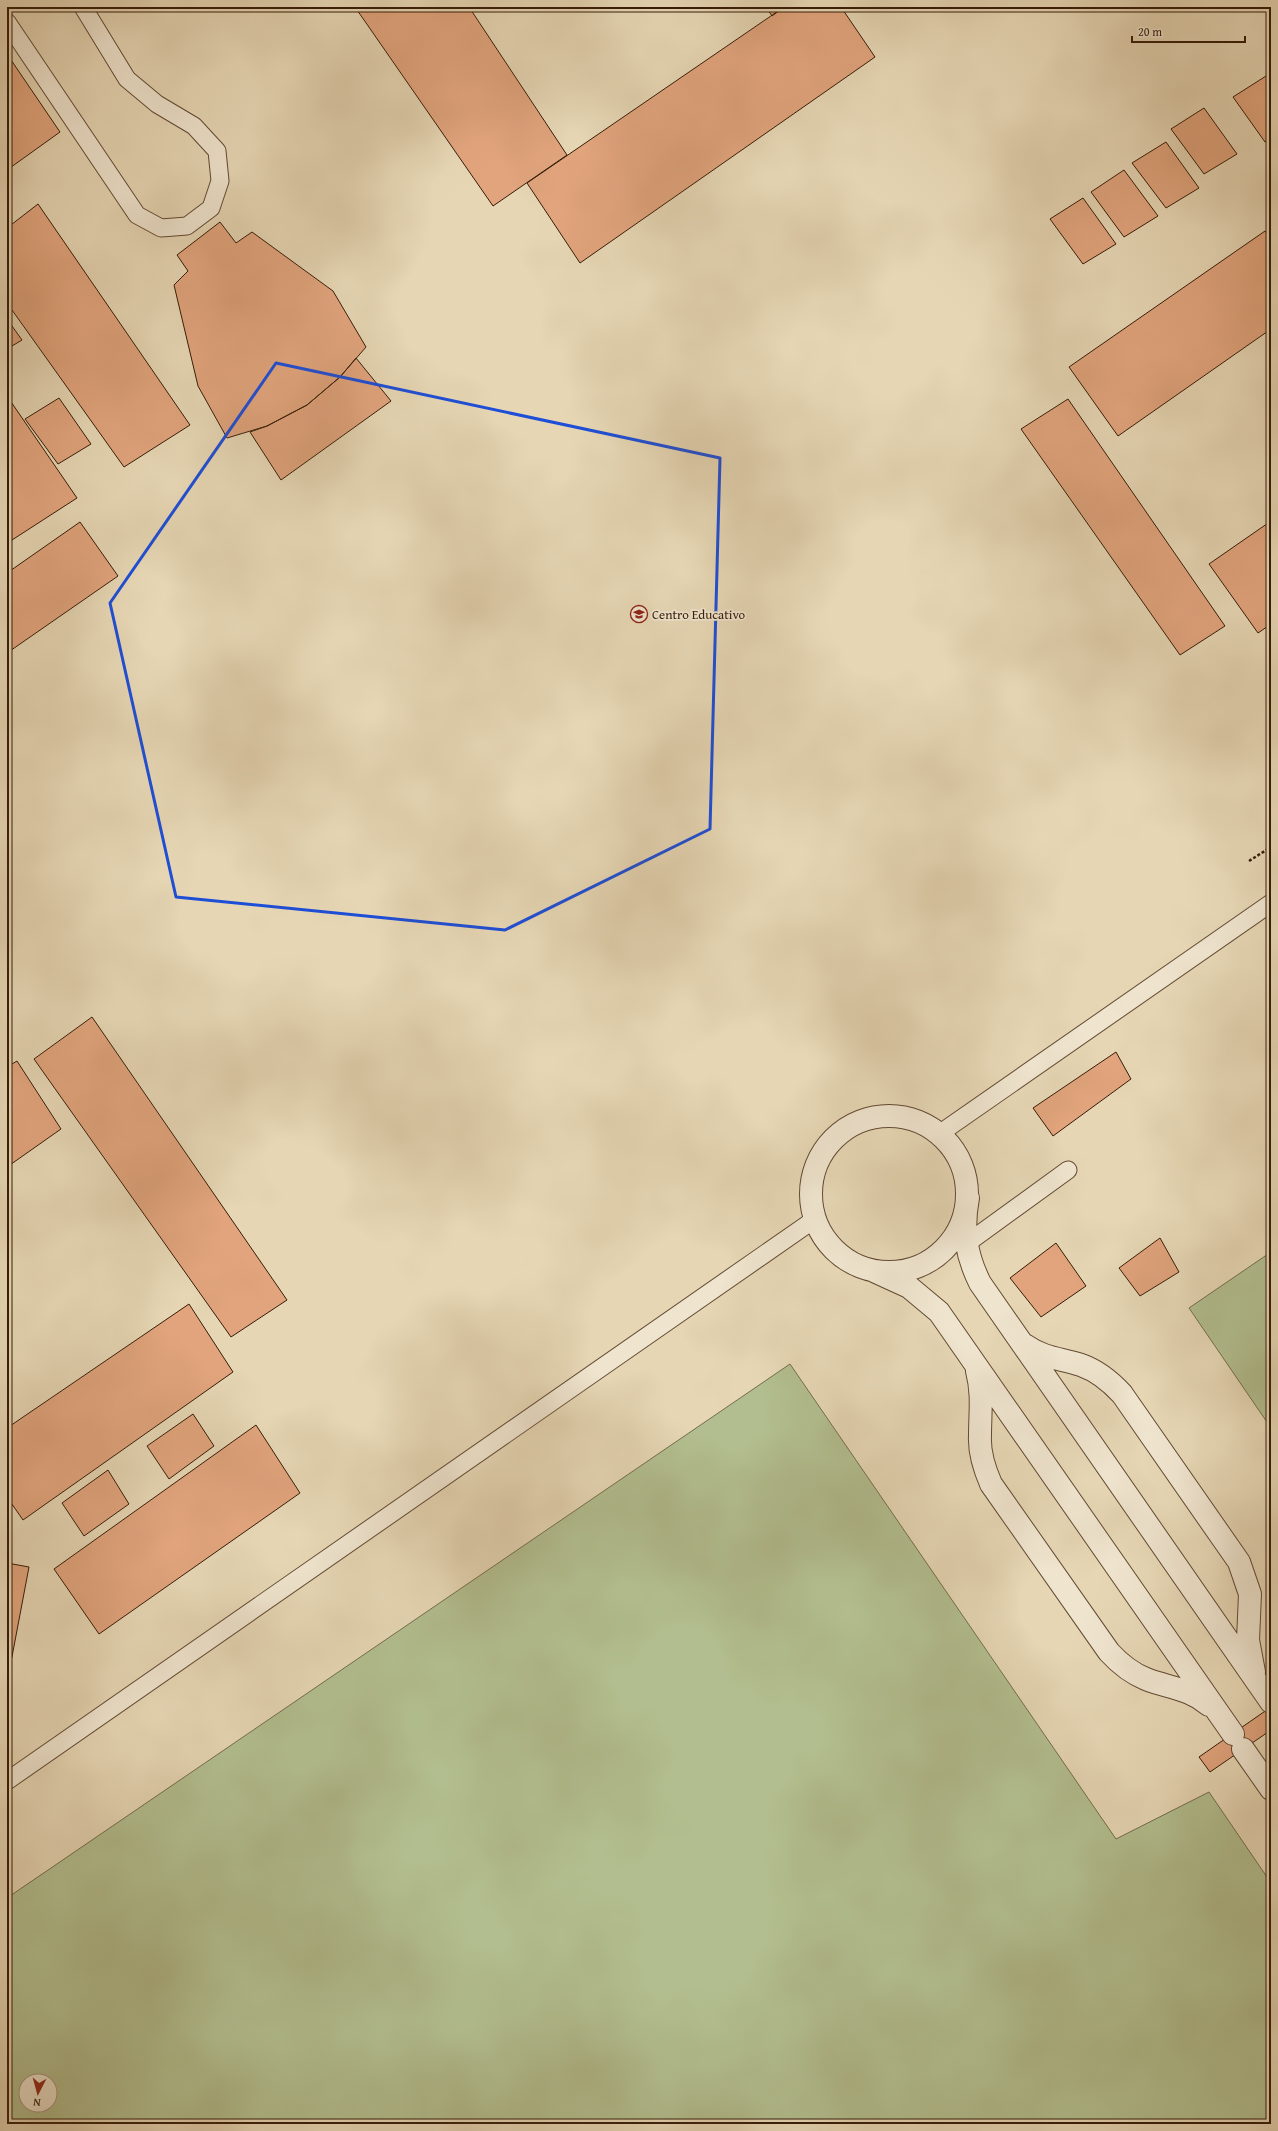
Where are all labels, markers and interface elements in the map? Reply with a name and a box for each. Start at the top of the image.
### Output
scale bar [1132,18,1245,44]
text: 20 m [1138,23,1162,40]
school or university icon: Centro Educativo [629,604,649,624]
place label: Centro Educativo [652,605,746,624]
north arrow [18,2073,58,2113]
text: N [32,2095,41,2111]

